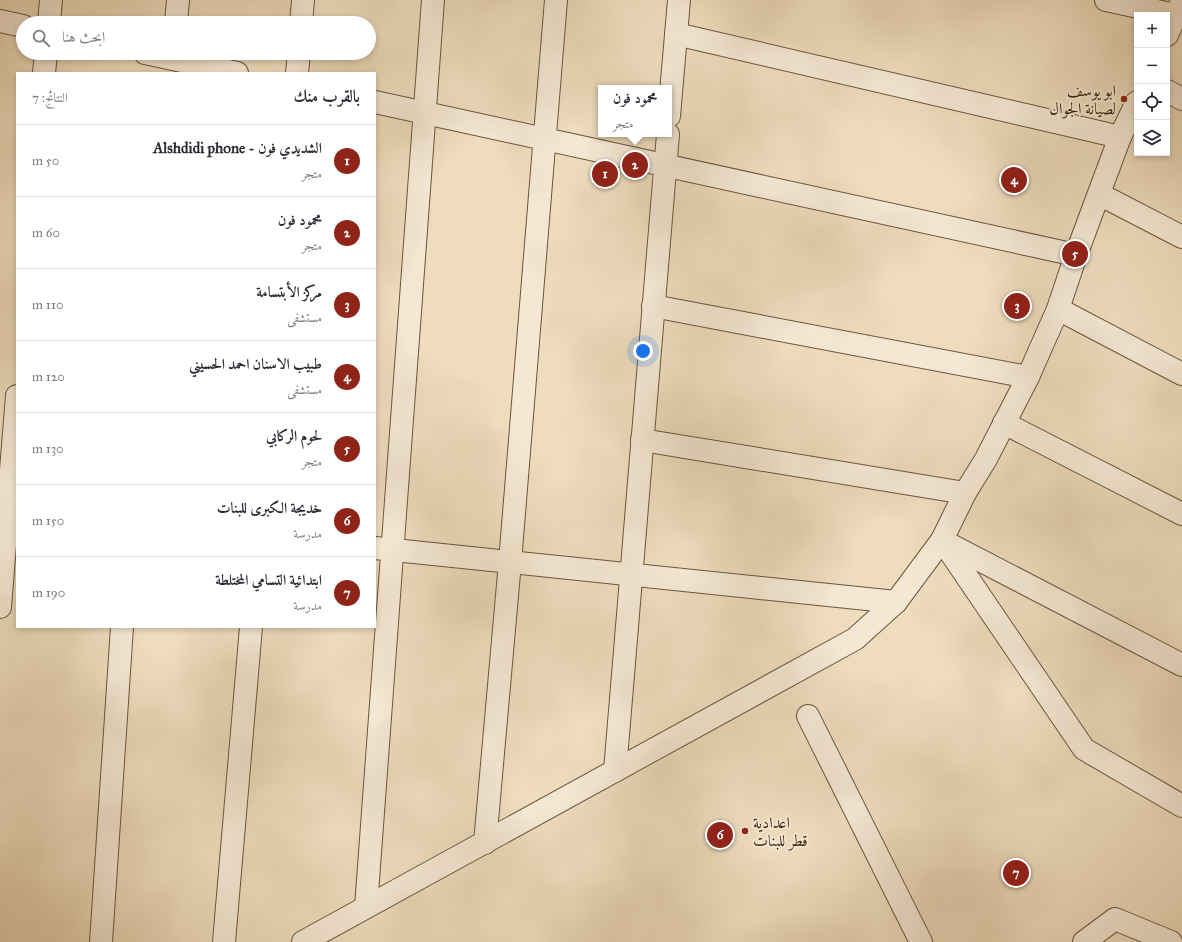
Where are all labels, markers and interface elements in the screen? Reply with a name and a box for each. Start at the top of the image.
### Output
map controls [1134,12,1170,156]
button: + [1134,12,1170,48]
search box [16,16,376,60]
icon: search [30,27,52,49]
text: ابحث هنا [62,28,105,46]
button: − [1134,48,1170,84]
place label: ابو يوسف لصيانة الجوال [1049,81,1116,119]
button: locate [1134,84,1170,120]
popup [598,85,672,137]
text: بالقرب منك [294,86,360,107]
text: محمود فون [613,89,657,107]
text: النتائج: 7 [32,90,68,106]
marker: ابو يوسف لصيانة الجوال [1119,94,1129,104]
text: متجر [613,116,633,132]
button: layers [1134,120,1170,156]
text: الشديدي فون - Alshdidi phone [153,139,322,157]
pin: 2 [622,150,648,180]
text: 50 m [32,153,59,169]
text: 1 [344,153,350,169]
pin: 1 [592,159,618,189]
pin: 4 [1001,165,1027,195]
text: متجر [301,166,322,182]
text: محمود فون [278,211,322,229]
text: 60 m [32,225,60,241]
text: 2 [344,225,350,241]
text: متجر [301,238,322,254]
pin: 5 [1062,239,1088,269]
text: مركز الأبتسامة [256,283,322,301]
pin: 3 [1004,291,1030,321]
text: 110 m [32,297,64,313]
text: 3 [344,297,350,313]
text: مستشفى [287,310,322,326]
your location [633,341,653,361]
text: طبيب الاسنان احمد الحسيني [189,355,322,373]
text: 120 m [32,369,65,385]
text: 4 [343,369,351,385]
text: مستشفى [287,382,322,398]
text: لحوم الركابي [266,427,322,445]
text: 130 m [32,441,64,457]
text: 5 [344,441,350,457]
text: متجر [301,454,322,470]
text: خديجة الكبرى للبنات [217,499,322,517]
text: 150 m [32,513,64,529]
text: 6 [344,513,350,529]
text: مدرسة [293,526,322,542]
text: ابتدائية التسامي المختلطة [215,571,322,589]
text: 190 m [32,585,65,601]
text: 7 [344,585,350,601]
text: مدرسة [293,598,322,614]
place label: اعدادية قطر للبنات [753,813,808,851]
pin: 6 [707,820,733,850]
marker: اعدادية قطر للبنات [740,826,750,836]
pin: 7 [1003,858,1029,888]

